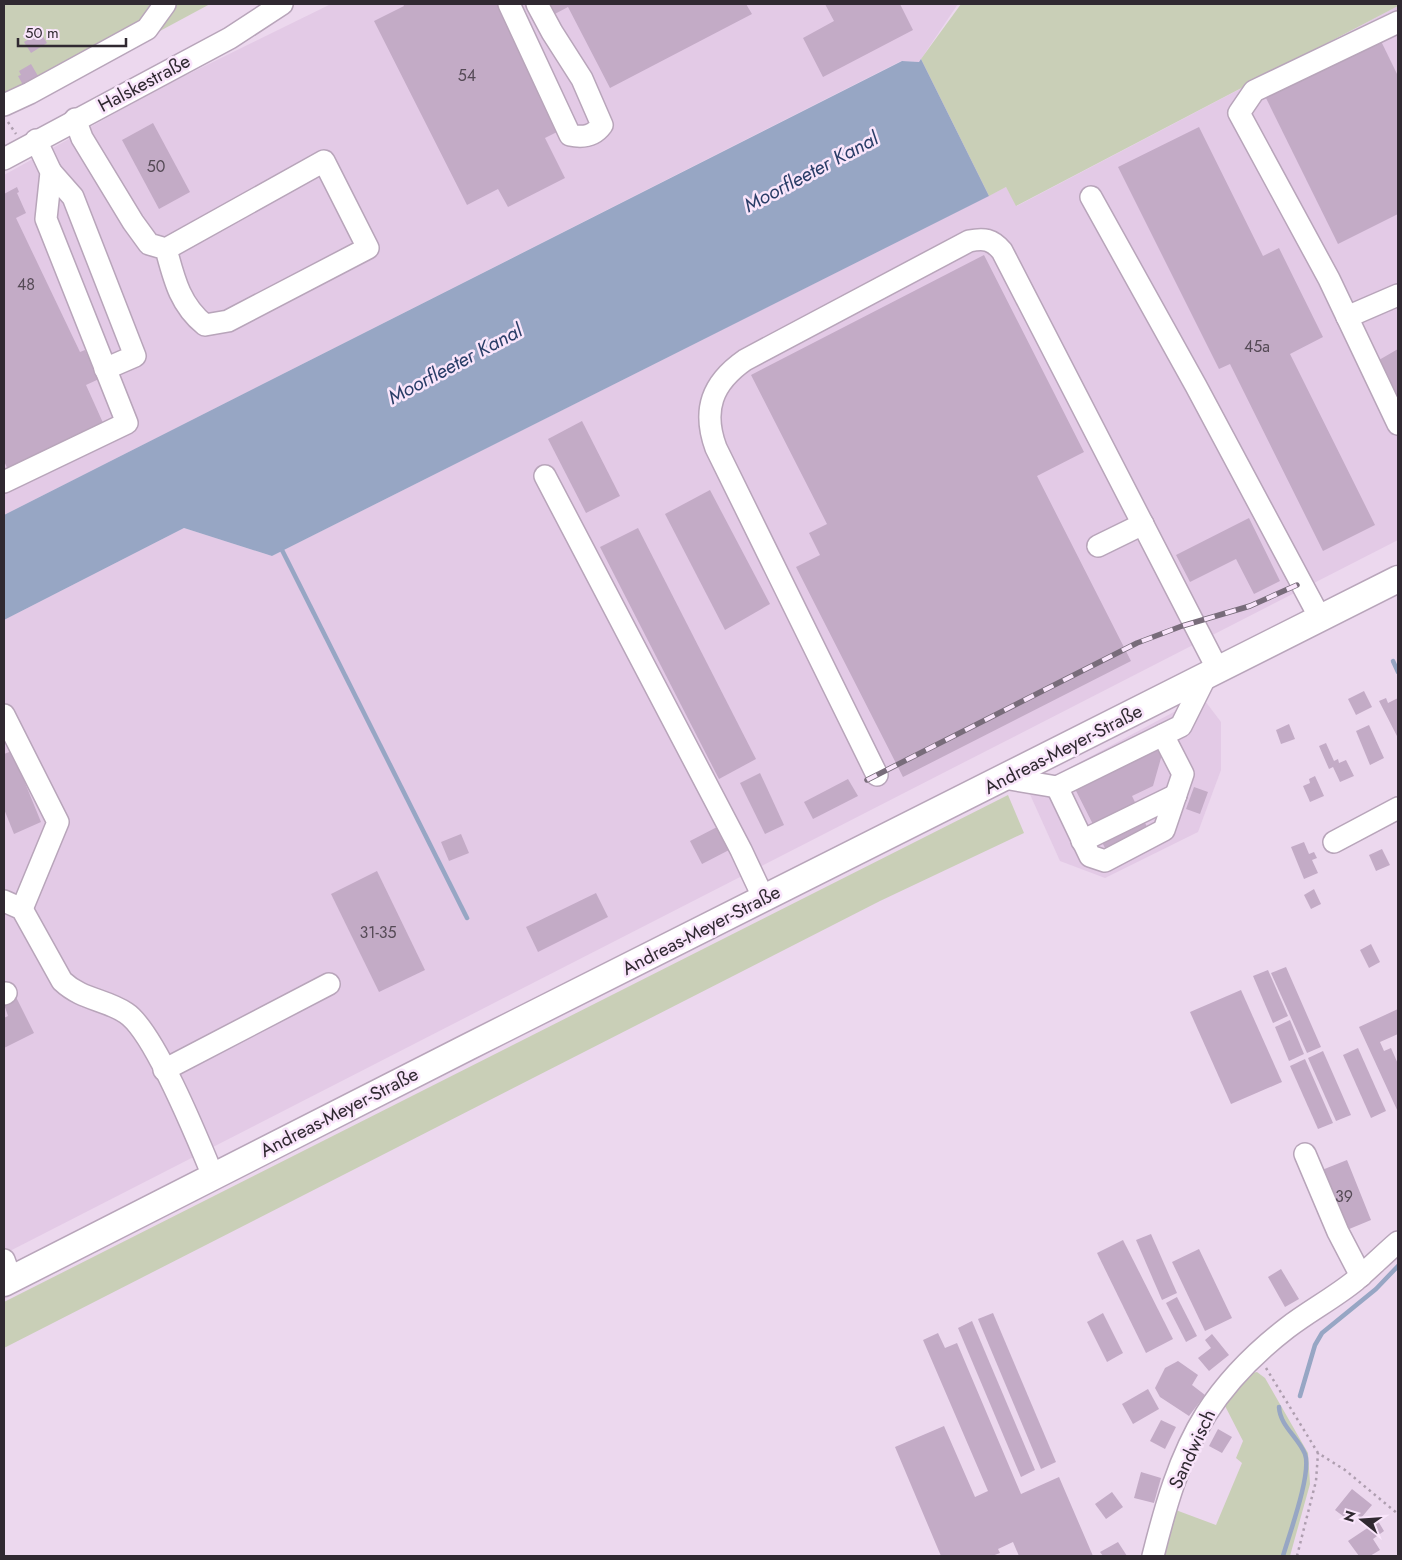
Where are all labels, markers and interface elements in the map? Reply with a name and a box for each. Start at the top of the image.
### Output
scale bar [18,15,125,47]
text: 50 m [25,22,59,44]
street label: Halskestraße [93,47,195,119]
house number: 54 [458,64,476,87]
water label: Moorfleeter Kanal [739,124,885,220]
house number: 50 [147,155,165,178]
house number: 48 [17,273,35,296]
water label: Moorfleeter Kanal [383,316,529,412]
house number: 45a [1244,335,1270,358]
street label: Andreas-Meyer-Straße [979,697,1147,801]
street label: Andreas-Meyer-Straße [617,878,785,982]
house number: 31-35 [359,921,397,944]
street label: Andreas-Meyer-Straße [255,1060,423,1164]
house number: 39 [1335,1185,1353,1208]
street label: Sandwisch [1162,1405,1222,1493]
north arrow [1337,1495,1387,1545]
text: N [1338,1508,1361,1524]

